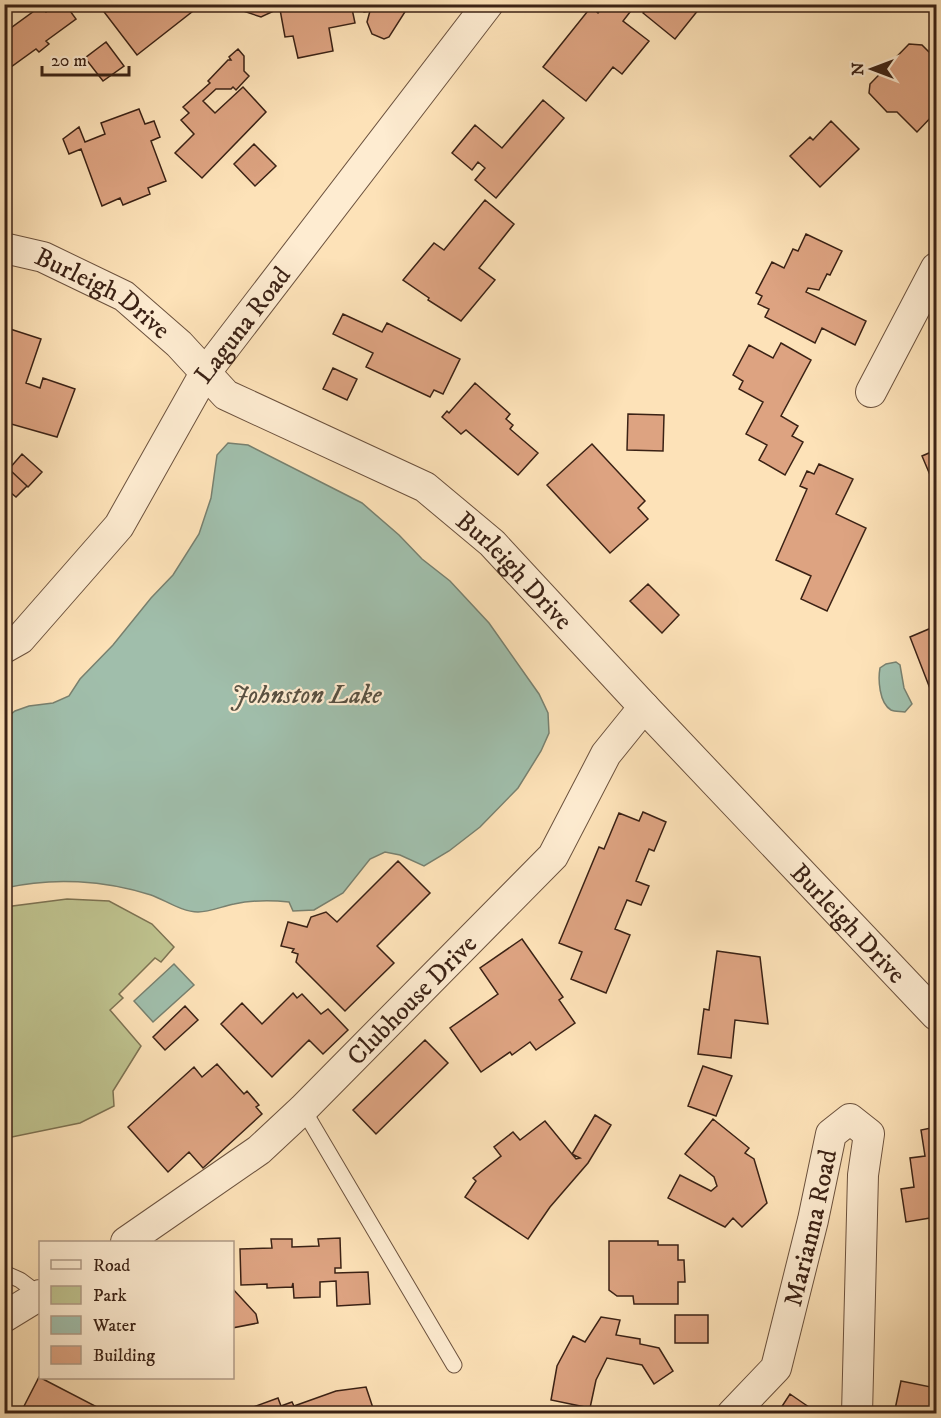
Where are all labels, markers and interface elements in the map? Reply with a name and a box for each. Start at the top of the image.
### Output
scale bar [42,39,129,77]
north arrow [842,39,902,99]
text: 20 m [51,50,87,72]
text: N [848,62,868,76]
street label: Burleigh Drive [29,241,177,347]
street label: Laguna Road [188,260,299,391]
street label: Burleigh Drive [449,505,579,637]
water label: Johnston Lake [231,678,382,712]
street label: Burleigh Drive [783,857,912,991]
street label: Clubhouse Drive [340,928,484,1073]
street label: Marianna Road [777,1147,845,1310]
legend [39,1241,234,1379]
text: Road [93,1255,130,1277]
text: Park [93,1285,127,1307]
text: Water [92,1315,136,1337]
text: Building [93,1345,155,1367]

